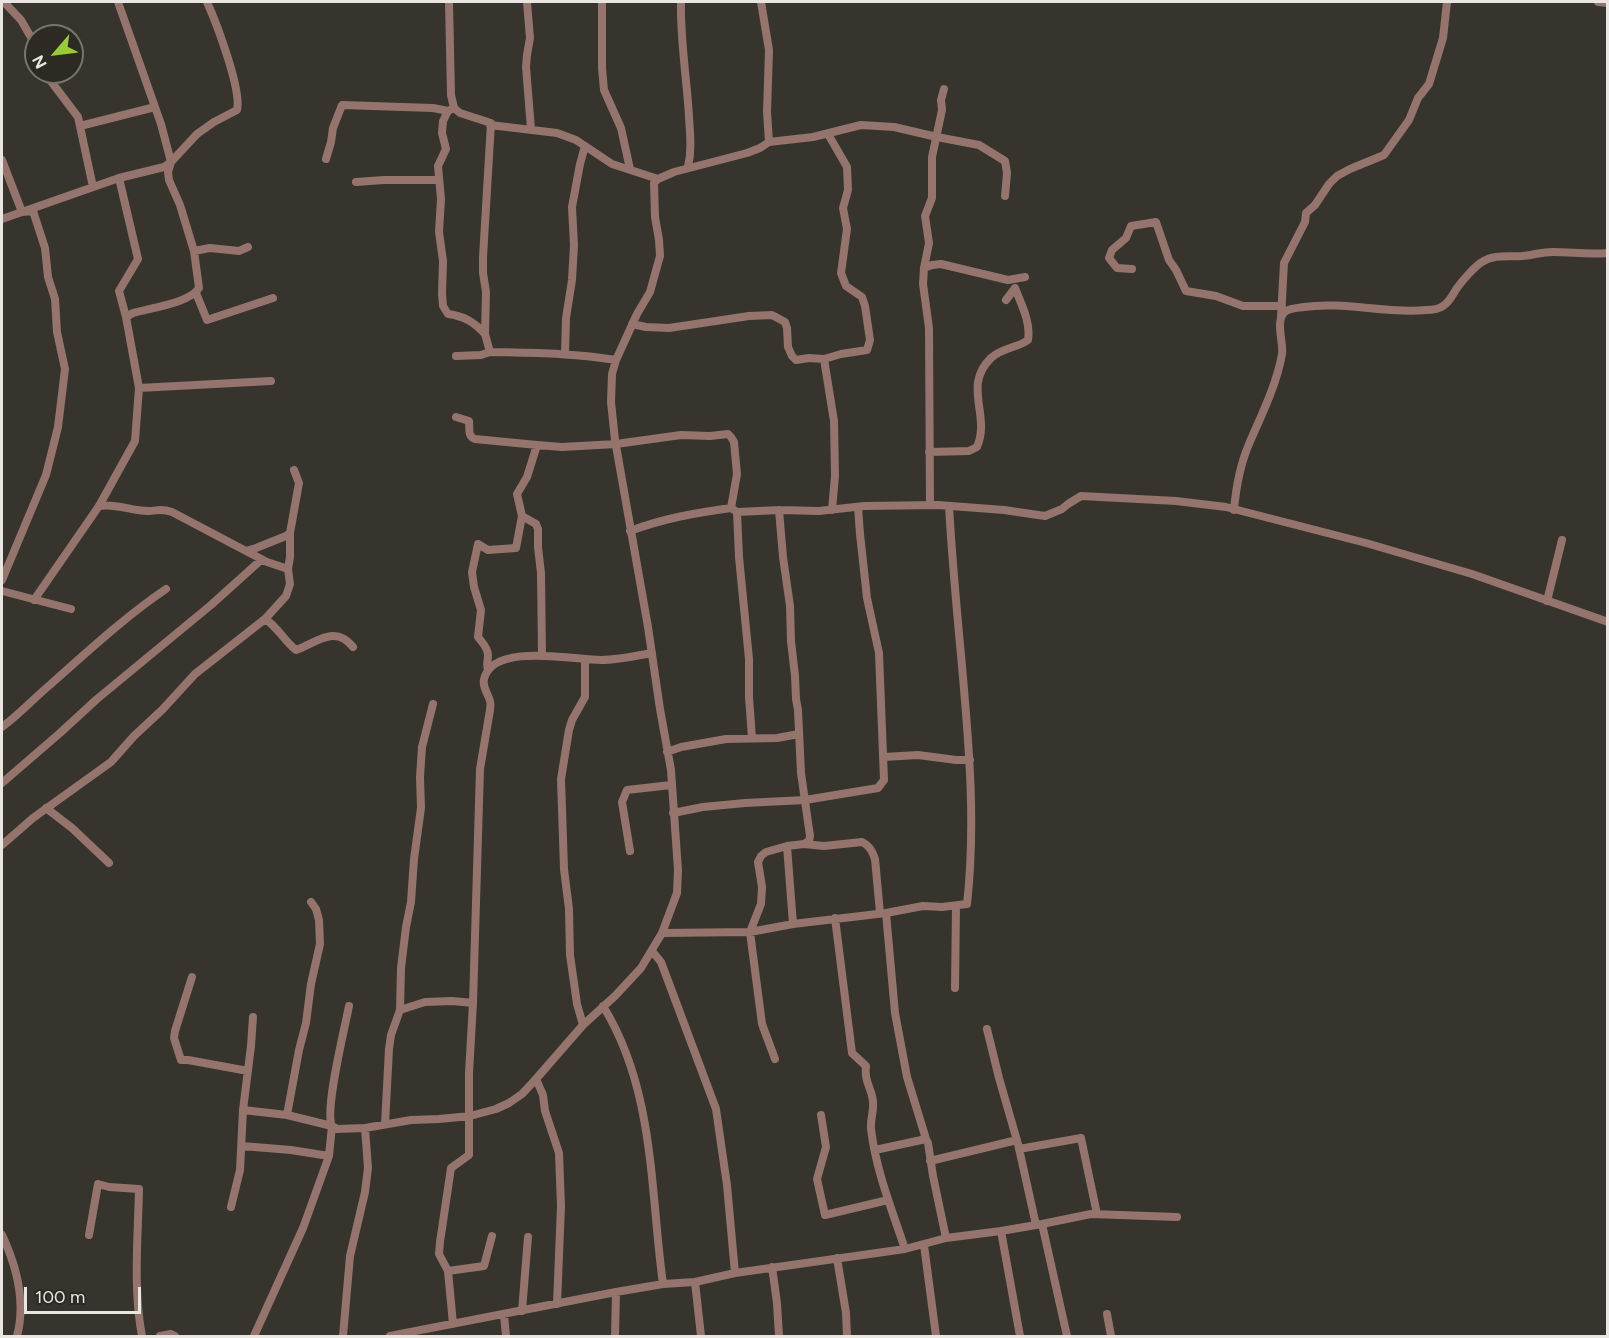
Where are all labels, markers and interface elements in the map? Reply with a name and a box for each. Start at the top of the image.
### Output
north arrow [24,24,84,84]
text: N [28,52,51,72]
scale bar [27,1275,144,1313]
text: 100 m [35,1286,85,1308]

